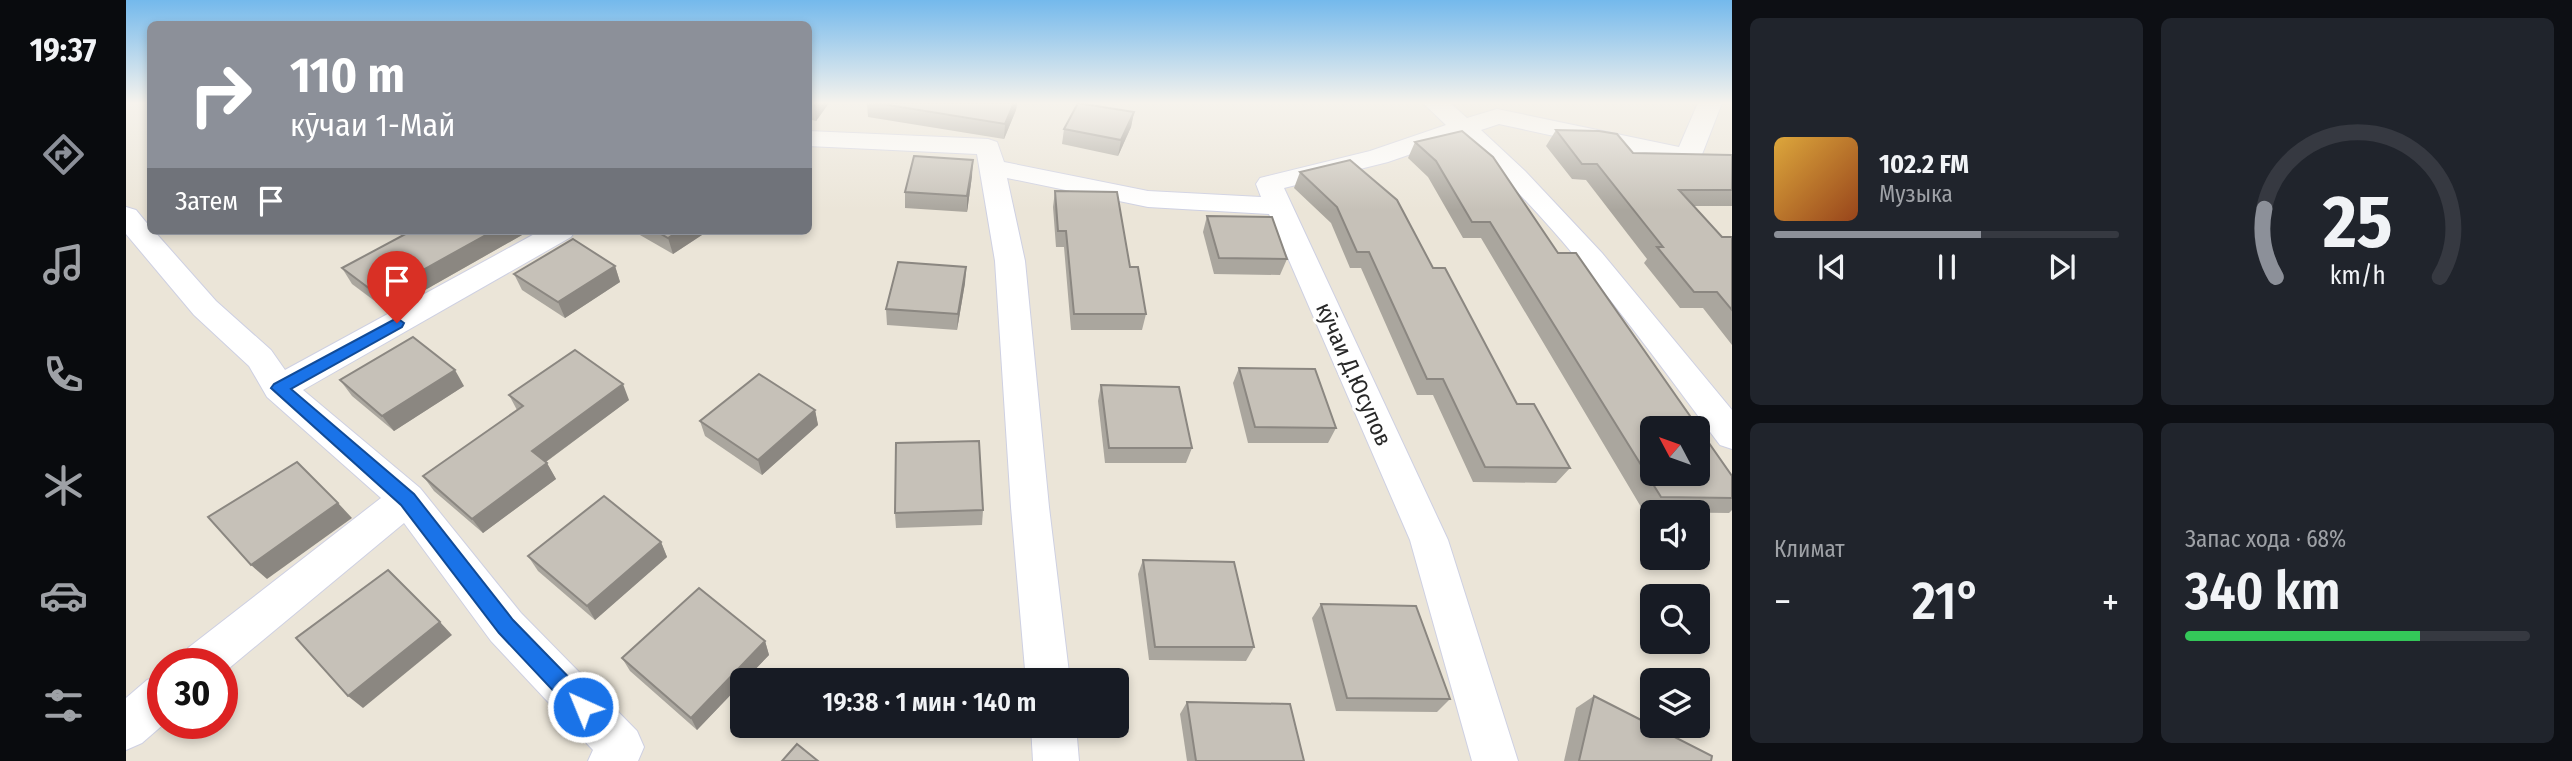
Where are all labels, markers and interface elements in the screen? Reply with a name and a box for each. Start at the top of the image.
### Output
text: 19:37 [30,31,96,69]
text: 110 m [290,46,405,105]
icon: right [175,49,266,140]
text: кӯчаи 1-Май [290,106,455,144]
icon: directions [39,130,88,179]
text: 102.2 FM [1879,149,1969,180]
text: Музыка [1879,180,1953,208]
text: 25 [2322,180,2392,267]
icon: arrive [252,182,290,220]
text: Затем [175,186,238,217]
icon: music [39,240,88,289]
icon: previous [1813,248,1851,286]
icon: pause [1928,248,1966,286]
icon: next [2043,248,2081,286]
pin [367,251,427,323]
text: km/h [2330,261,2385,291]
icon: arrive [378,262,416,300]
street label: кӯчаи Д.Юсупов [1310,298,1398,450]
icon: phone [39,350,88,399]
north arrow [1640,416,1710,486]
map controls [1640,416,1710,738]
icon: climate [39,461,88,510]
button: sound [1640,500,1710,570]
text: Запас хода · 68% [2185,525,2346,553]
text: Климат [1774,535,1845,563]
text: 340 km [2185,560,2340,623]
text: 21° [1912,570,1981,633]
icon: car [39,571,88,620]
text: − [1774,579,1791,625]
text: + [2102,579,2119,625]
button: search [1640,584,1710,654]
speed limit sign: 30 [147,648,238,739]
button: layers [1640,668,1710,738]
position arrow [546,670,620,744]
icon: filters [39,681,88,730]
text: 19:38 · 1 мин · 140 m [823,687,1036,718]

